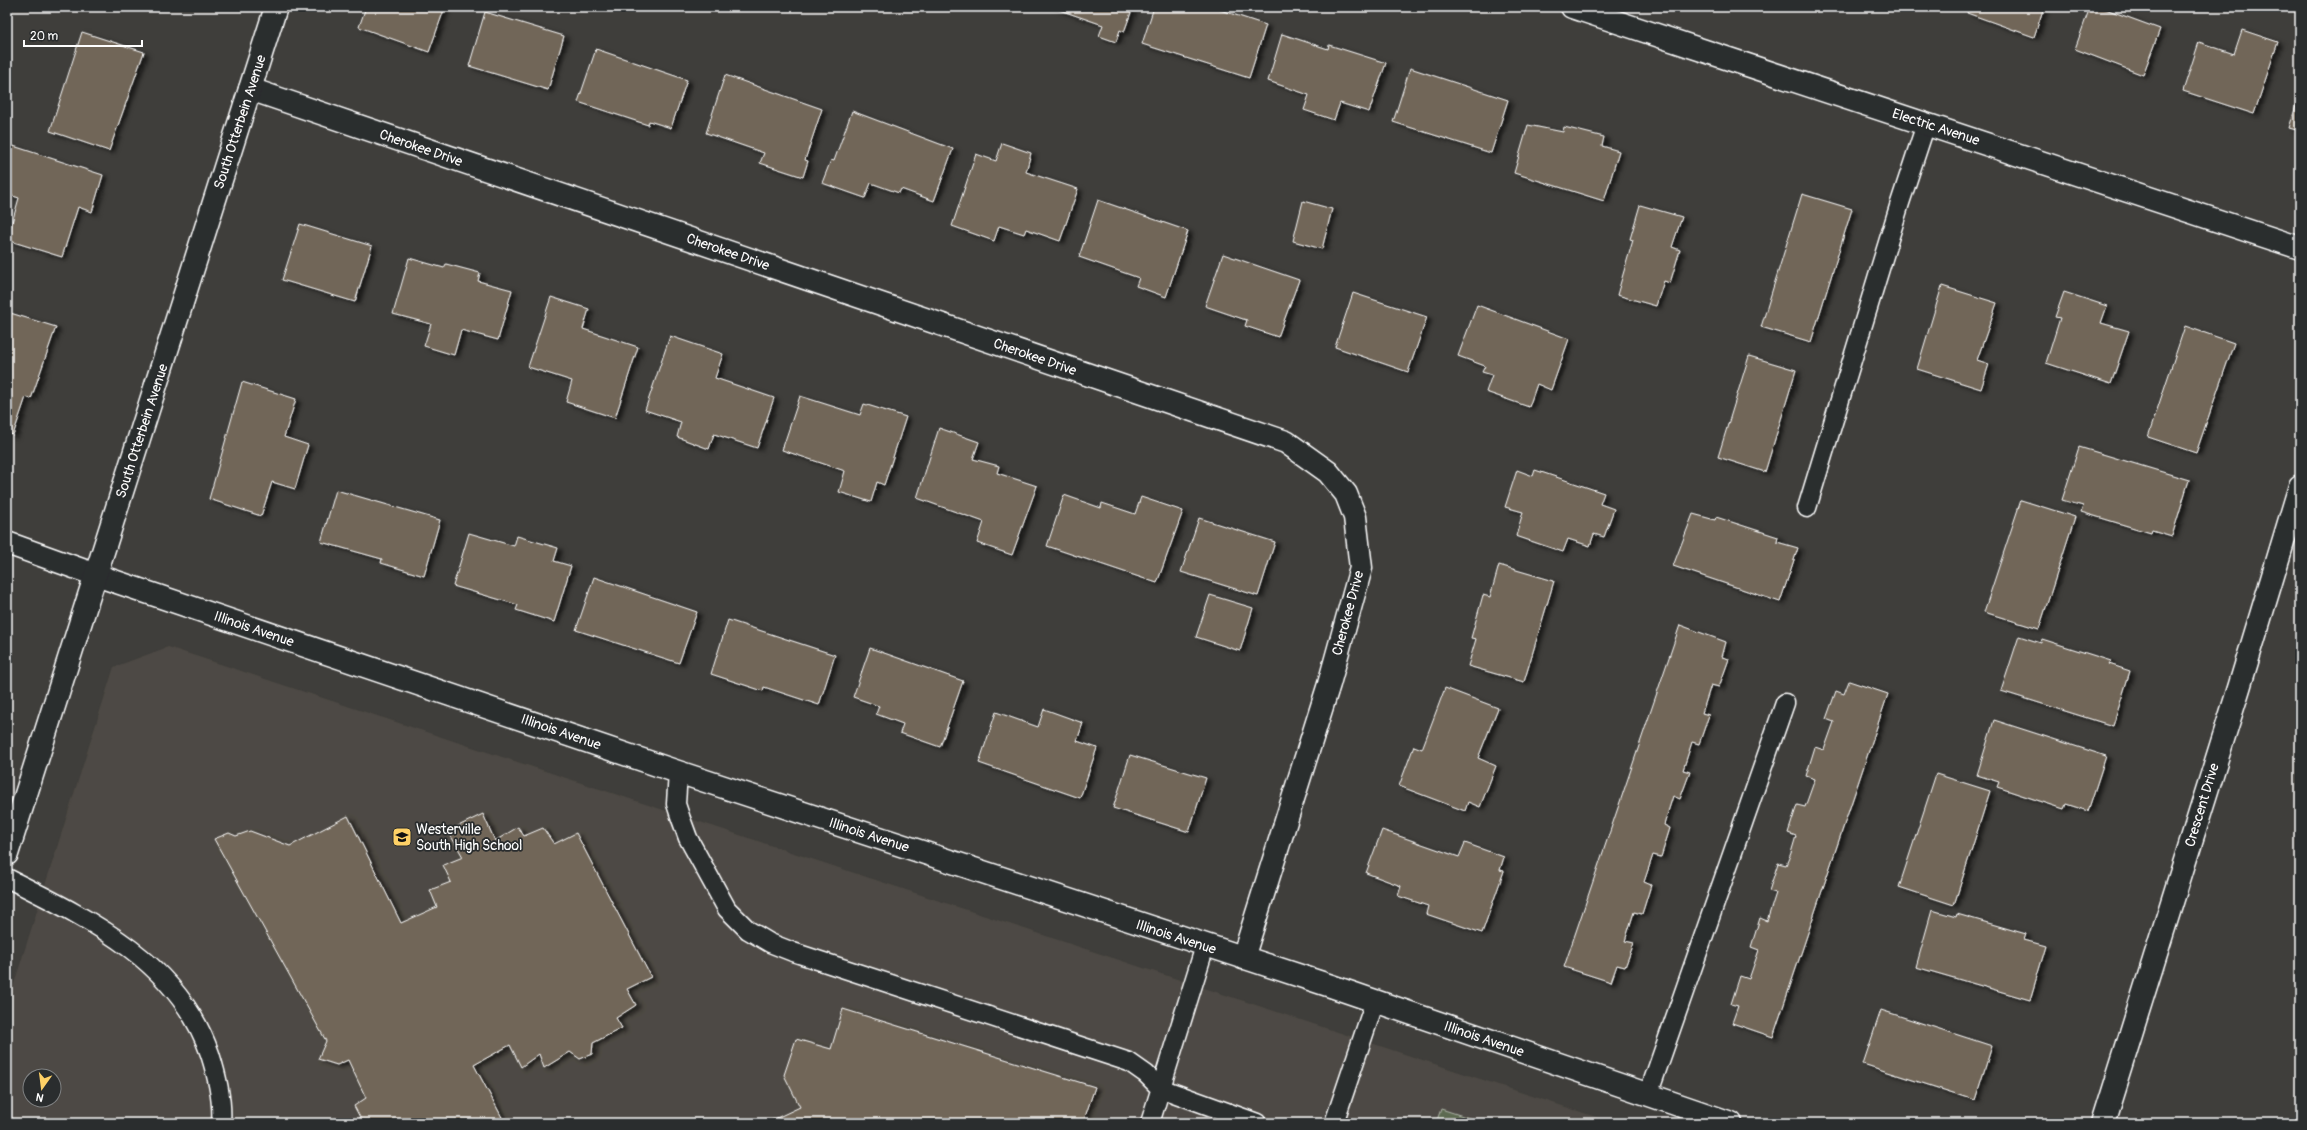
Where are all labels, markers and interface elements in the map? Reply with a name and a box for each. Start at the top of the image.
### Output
scale bar [24,22,142,48]
text: 20 m [30,29,59,44]
street label: South Otterbein Avenue [210,53,270,191]
street label: Electric Avenue [1890,105,1982,149]
street label: Cherokee Drive [377,126,465,170]
street label: Cherokee Drive [684,230,772,274]
street label: Cherokee Drive [991,335,1079,379]
street label: South Otterbein Avenue [112,362,172,500]
street label: Cherokee Drive [1329,569,1367,657]
street label: Illinois Avenue [212,607,296,651]
street label: Illinois Avenue [519,710,603,754]
street label: Crescent Drive [2181,761,2223,849]
street label: Illinois Avenue [827,814,911,856]
place label: Westerville South High School [416,821,522,854]
school or university icon: Westerville South High School [391,826,413,848]
street label: Illinois Avenue [1134,916,1218,958]
street label: Illinois Avenue [1442,1017,1526,1061]
north arrow [22,1068,62,1108]
text: N [34,1090,45,1104]

